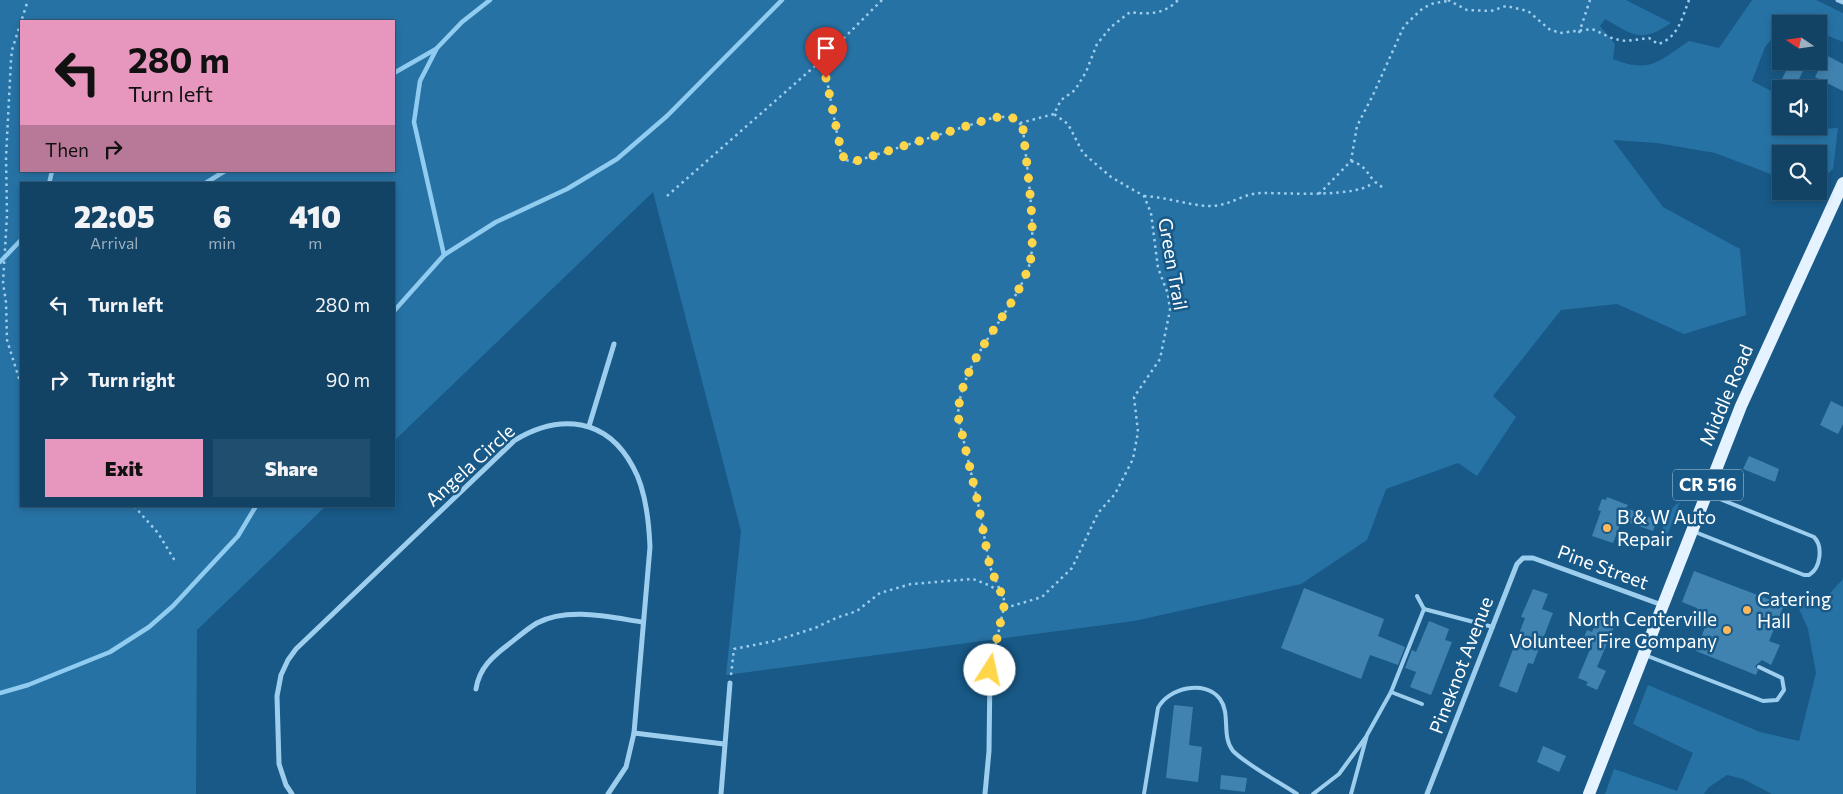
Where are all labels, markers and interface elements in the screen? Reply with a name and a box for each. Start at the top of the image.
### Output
north arrow [1772,15,1828,70]
map controls [1772,15,1827,200]
pin [805,27,847,78]
icon: arrive [812,34,840,62]
text: 280 m [128,37,230,80]
icon: left [45,40,110,105]
text: Turn left [128,80,213,107]
button: sound [1772,80,1827,135]
icon: right [99,135,127,163]
text: Then [45,138,89,161]
button: search [1772,145,1827,200]
text: 22:05 [74,197,155,234]
text: 6 [213,197,231,234]
text: 410 [289,197,341,234]
street label: Green Trail [1154,216,1193,312]
text: Arrival [90,233,138,252]
text: min [208,233,236,252]
text: m [308,233,322,252]
icon: left [45,291,73,319]
text: Turn left [88,293,163,316]
text: 280 m [315,293,370,316]
street label: Middle Road [1694,341,1757,449]
icon: right [45,366,73,394]
text: Turn right [88,368,175,391]
text: 90 m [326,368,370,391]
street label: Angela Circle [420,419,519,511]
button: Exit [45,439,203,497]
button: Share [213,439,370,497]
road number: CR 516 [1673,470,1743,500]
place label: B & W Auto Repair [1617,505,1716,550]
marker: B & W Auto Repair [1601,522,1613,534]
street label: Pine Street [1555,539,1652,594]
place label: Catering Hall [1757,587,1831,632]
street label: Pineknot Avenue [1424,593,1497,737]
marker: Catering Hall [1741,604,1753,616]
place label: North Centerville Volunteer Fire Company [1509,607,1717,652]
marker: North Centerville Volunteer Fire Company [1721,624,1733,636]
position arrow [963,643,1015,695]

